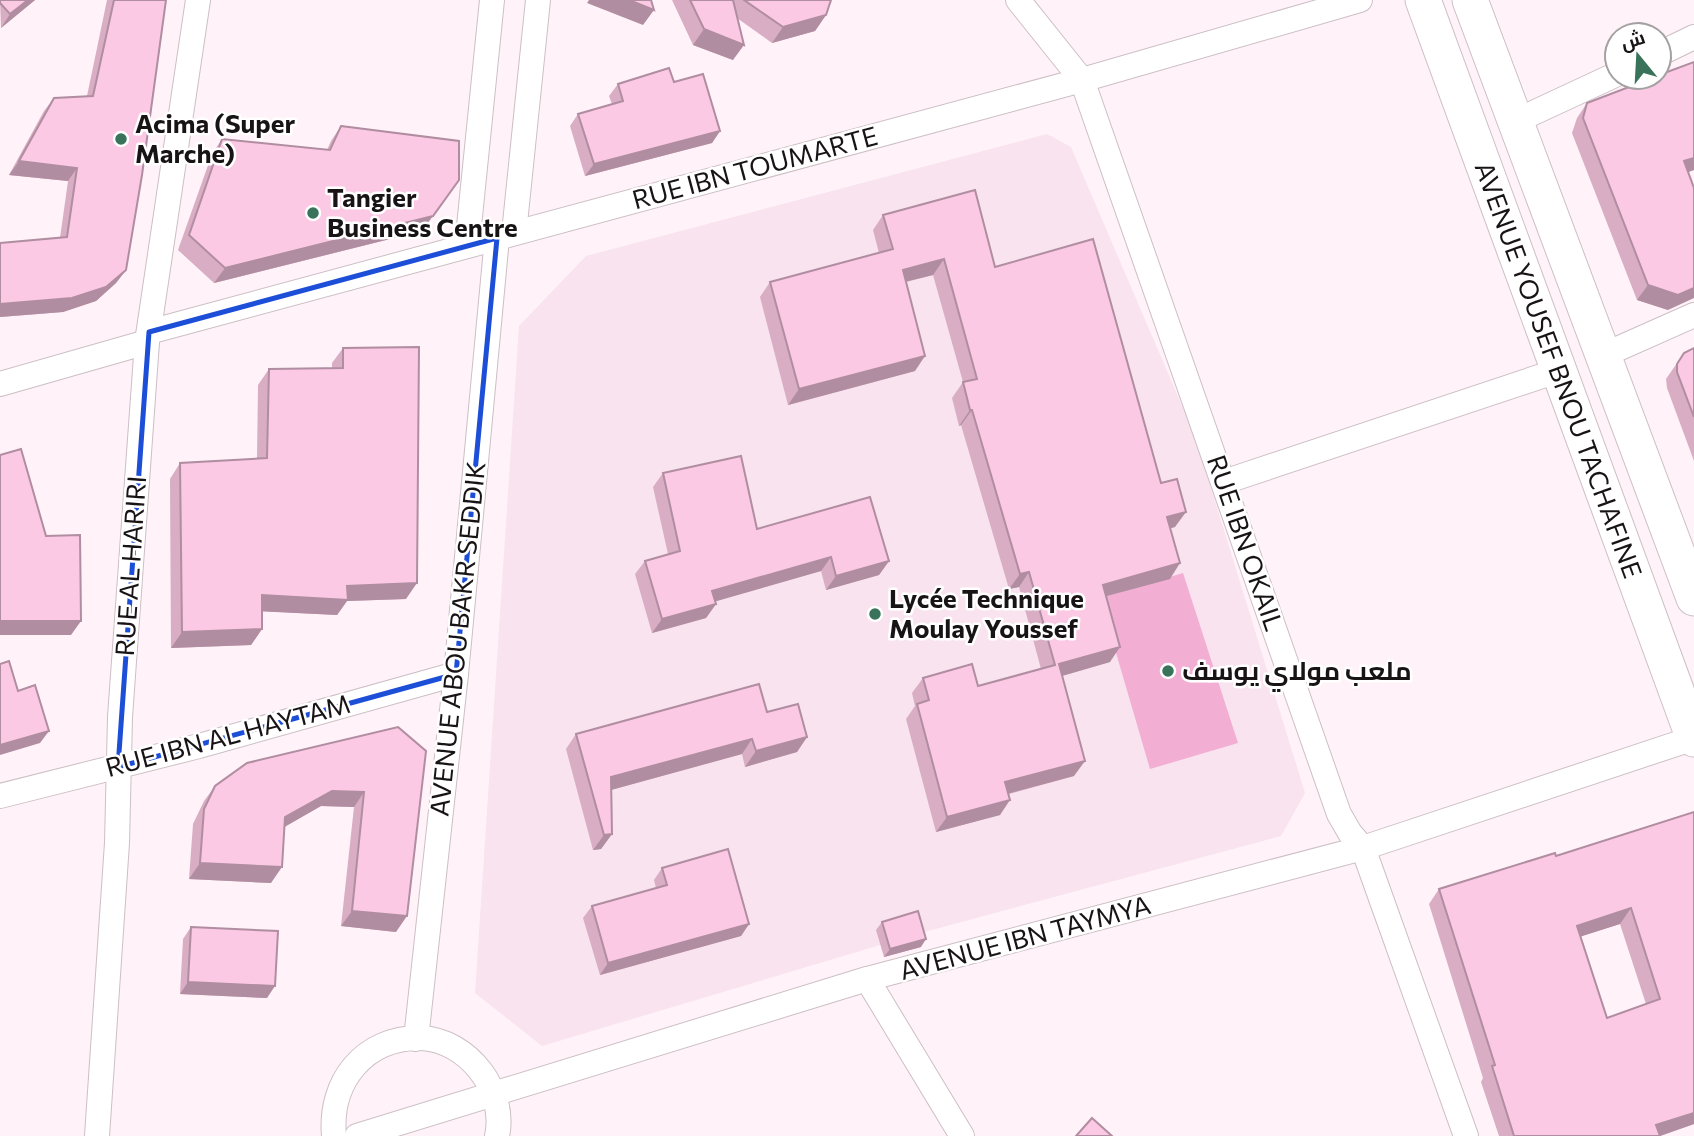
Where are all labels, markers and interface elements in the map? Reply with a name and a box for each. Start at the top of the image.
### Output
north arrow [1603,21,1673,91]
text: ش [1617,25,1648,55]
place label: Acima (Super Marche) [135,107,295,168]
street label: RUE IBN TOUMARTE [629,119,881,214]
marker: Acima (Super Marche) [113,131,129,147]
street label: AVENUE YOUSEF BNOU TACHAFINE [1469,157,1649,582]
place label: Tangier Business Centre [327,181,518,242]
marker: Tangier Business Centre [305,205,321,221]
street label: RUE IBN OKAIL [1202,451,1291,634]
street label: AVENUE ABOU BAKR SEDDIK [422,460,491,818]
street label: RUE AL HARIRI [108,475,151,657]
place label: Lycée Technique Moulay Youssef [889,582,1084,643]
marker: Lycée Technique Moulay Youssef [867,606,883,622]
place label: ملعب مولاي يوسف [1182,654,1412,692]
marker: ملعب مولاي يوسف [1160,663,1176,679]
street label: RUE IBN AL HAYTAM [102,687,353,782]
street label: AVENUE IBN TAYMYA [896,888,1154,985]

